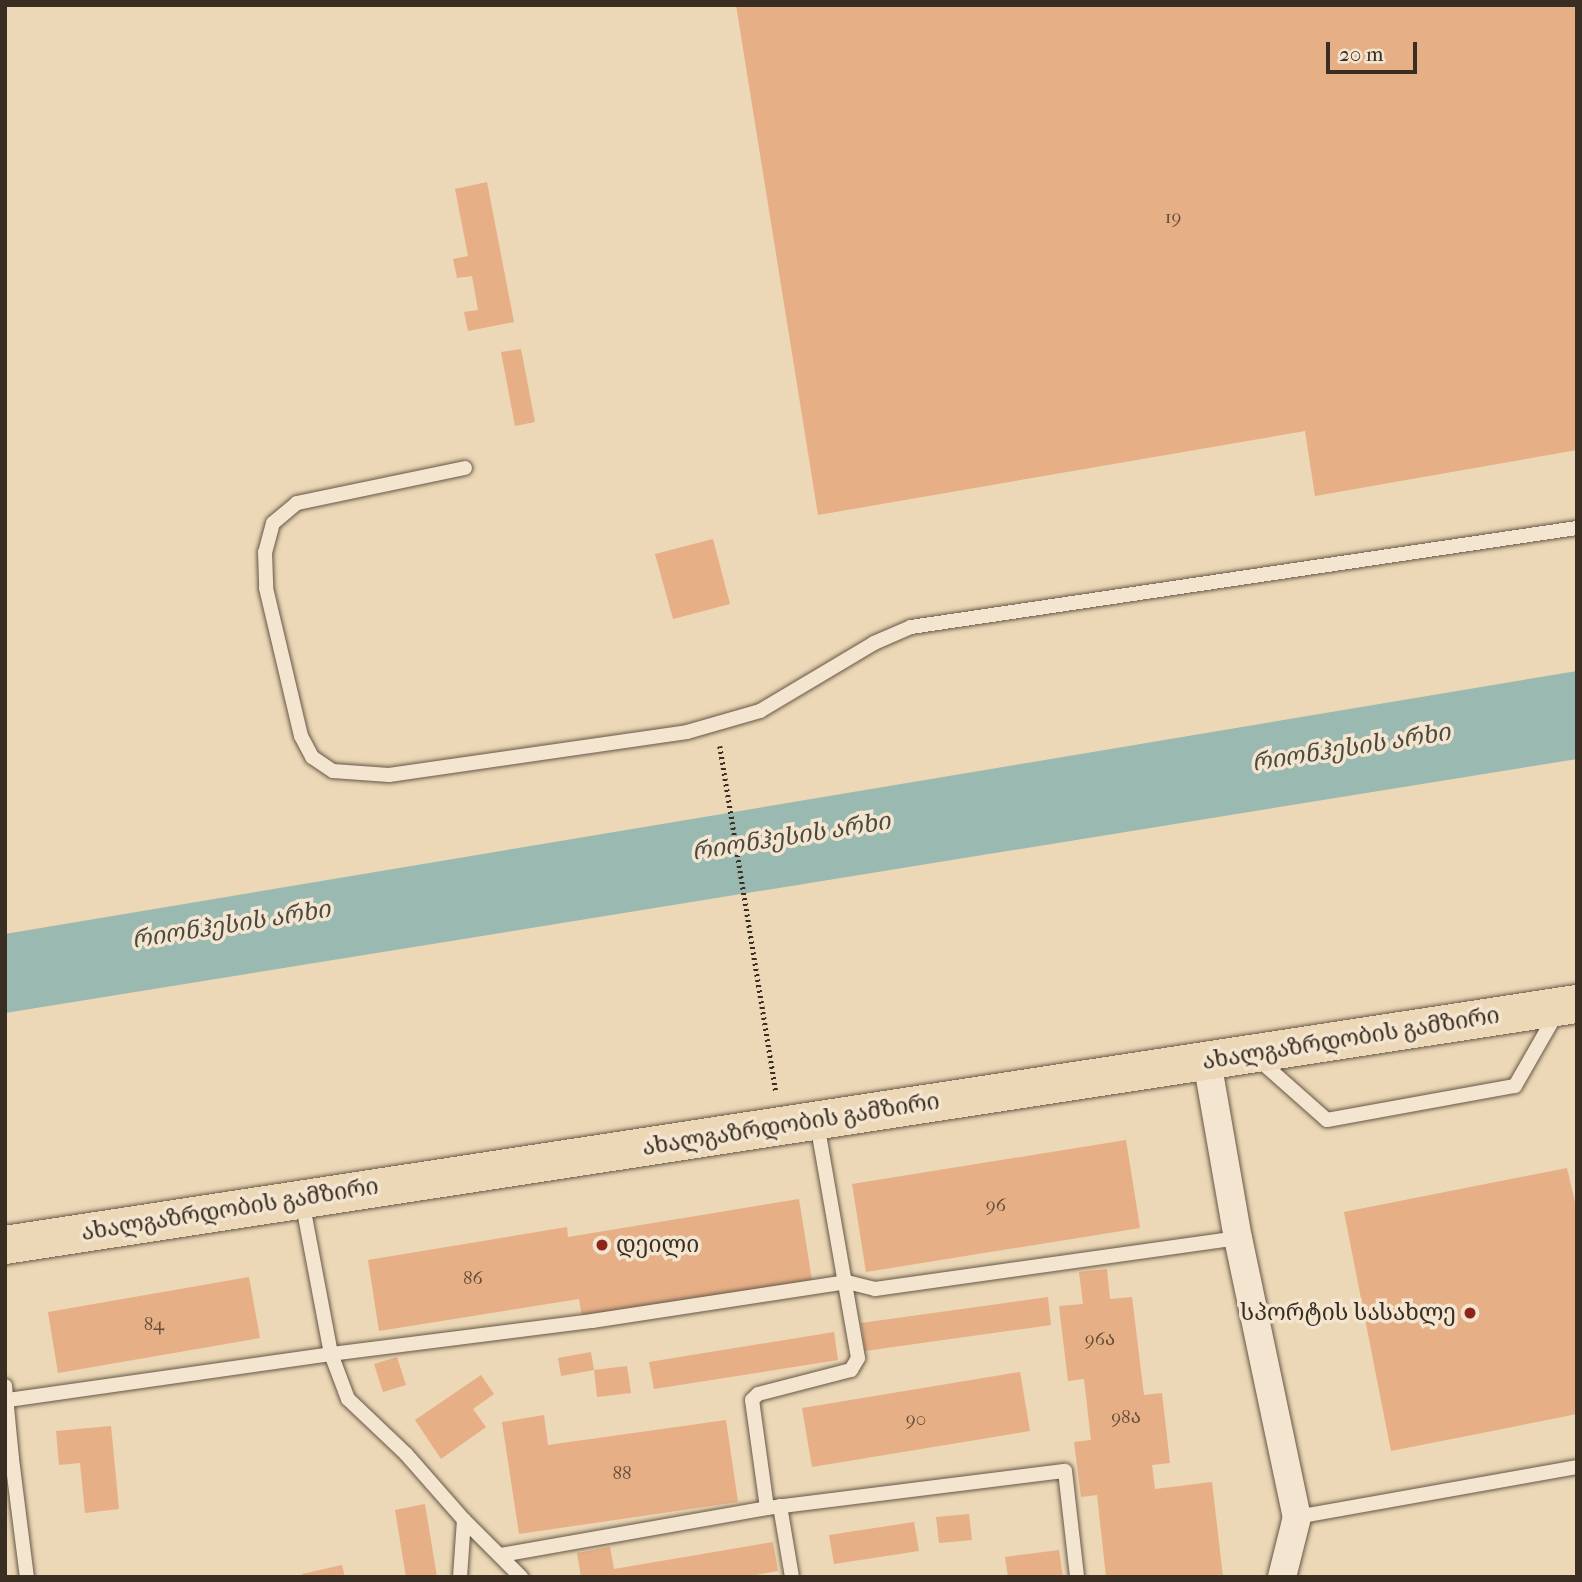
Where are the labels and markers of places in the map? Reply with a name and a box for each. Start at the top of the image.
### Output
place label: დეილი [616,1231,699,1259]
marker: დეილი [594,1237,610,1253]
place label: სპორტის სასახლე [1240,1299,1456,1327]
marker: სპორტის სასახლე [1462,1305,1478,1321]

